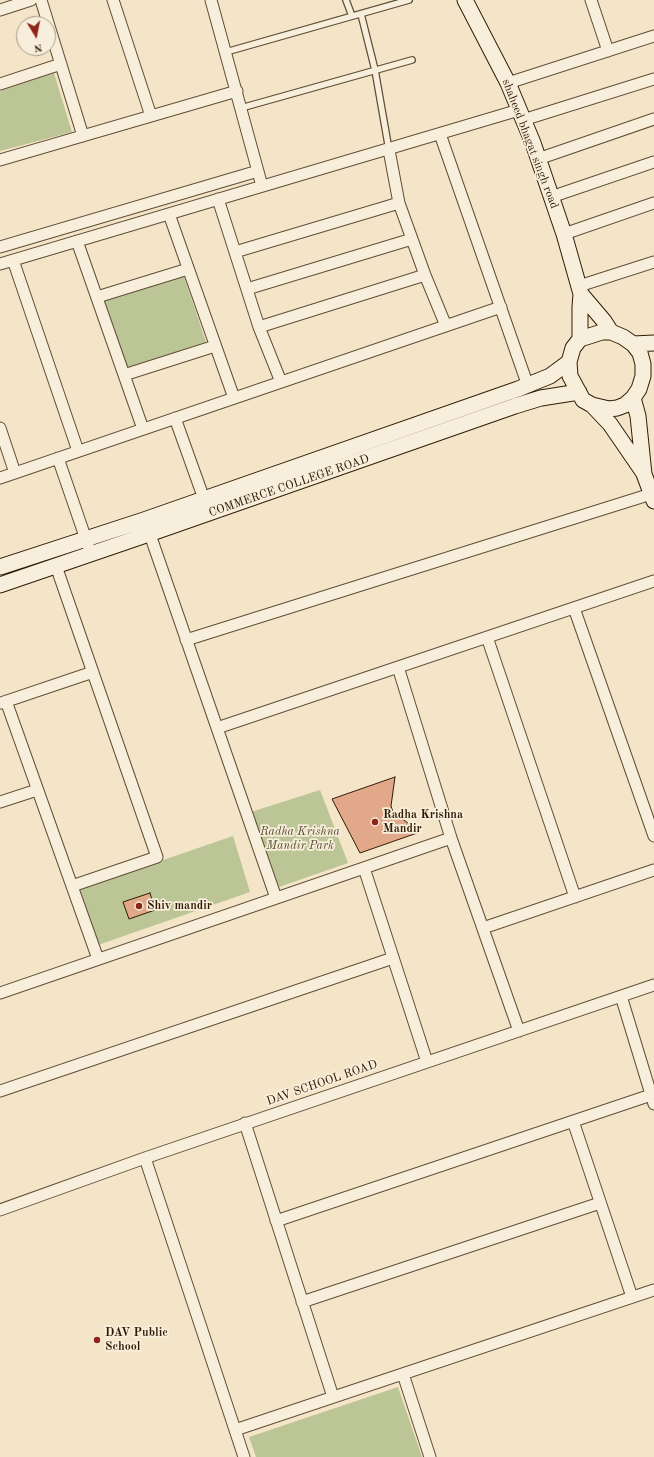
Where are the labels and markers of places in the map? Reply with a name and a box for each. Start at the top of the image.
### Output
place label: Radha Krishna Mandir [383,808,463,836]
marker: Radha Krishna Mandir [370,817,380,827]
place label: Shiv mandir [147,899,212,913]
marker: Shiv mandir [134,901,144,911]
place label: DAV Public School [105,1326,168,1354]
marker: DAV Public School [92,1335,102,1345]

